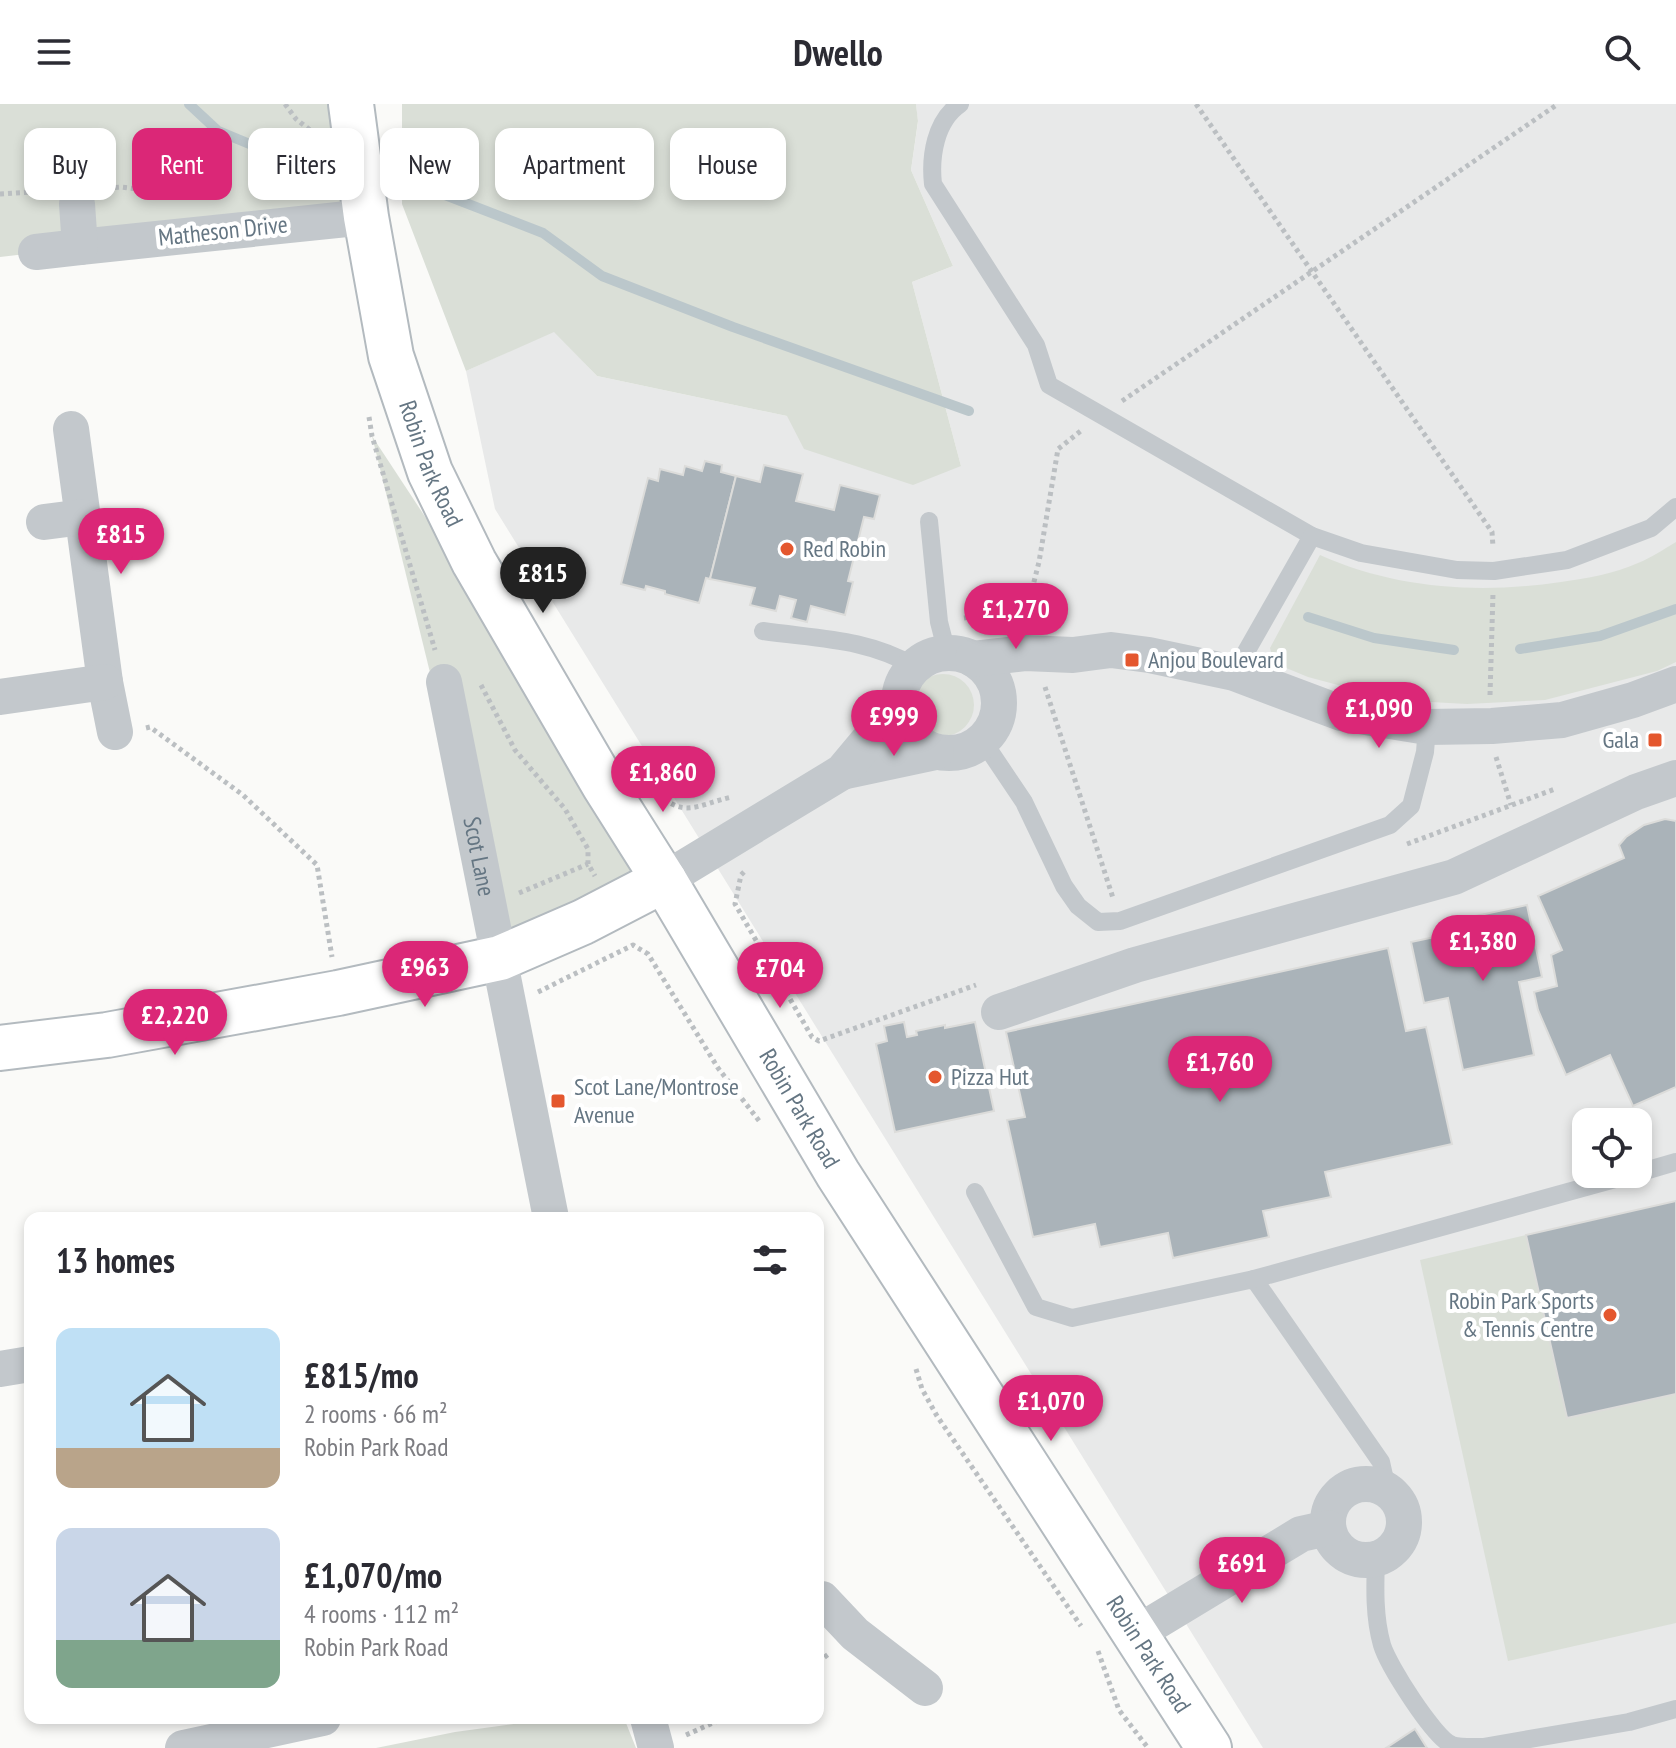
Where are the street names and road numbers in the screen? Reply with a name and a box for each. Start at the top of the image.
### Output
street label: Matheson Drive [157,208,289,253]
street label: Robin Park Road [392,396,470,532]
street label: Scot Lane [456,814,502,899]
street label: Robin Park Road [752,1043,847,1174]
street label: Robin Park Road [1100,1590,1198,1719]

